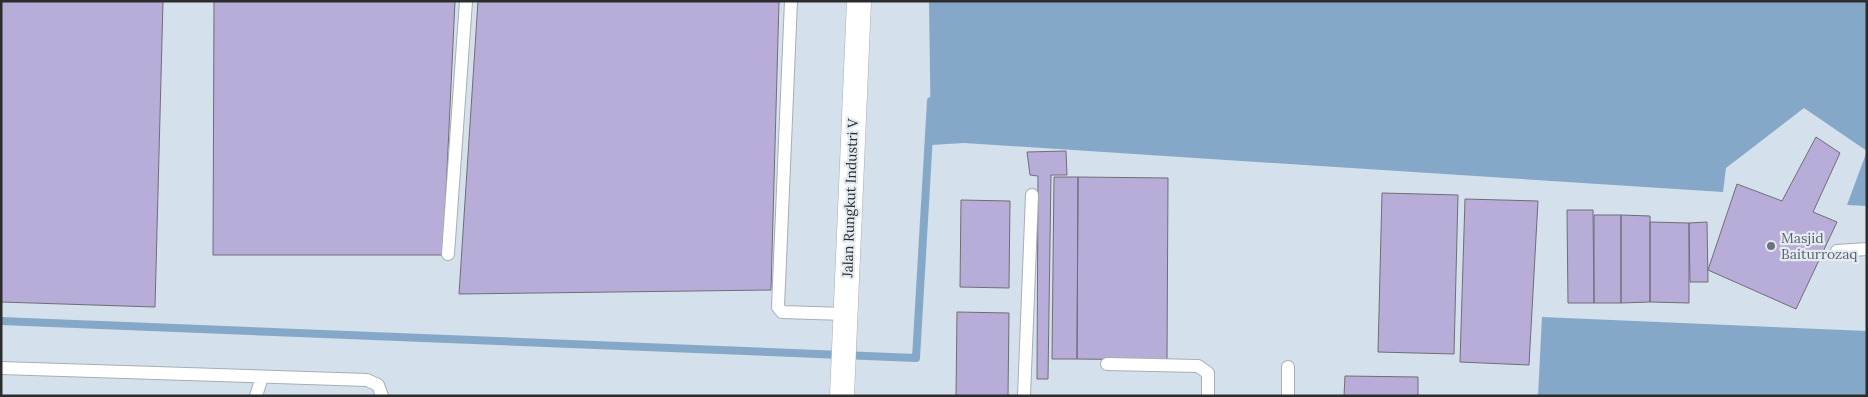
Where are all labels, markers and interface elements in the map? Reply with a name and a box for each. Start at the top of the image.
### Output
street label: Jalan Rungkut Industri V [838,118,862,279]
place label: Masjid Baiturrozaq [1781,229,1857,263]
marker: Masjid Baiturrozaq [1765,240,1777,252]

